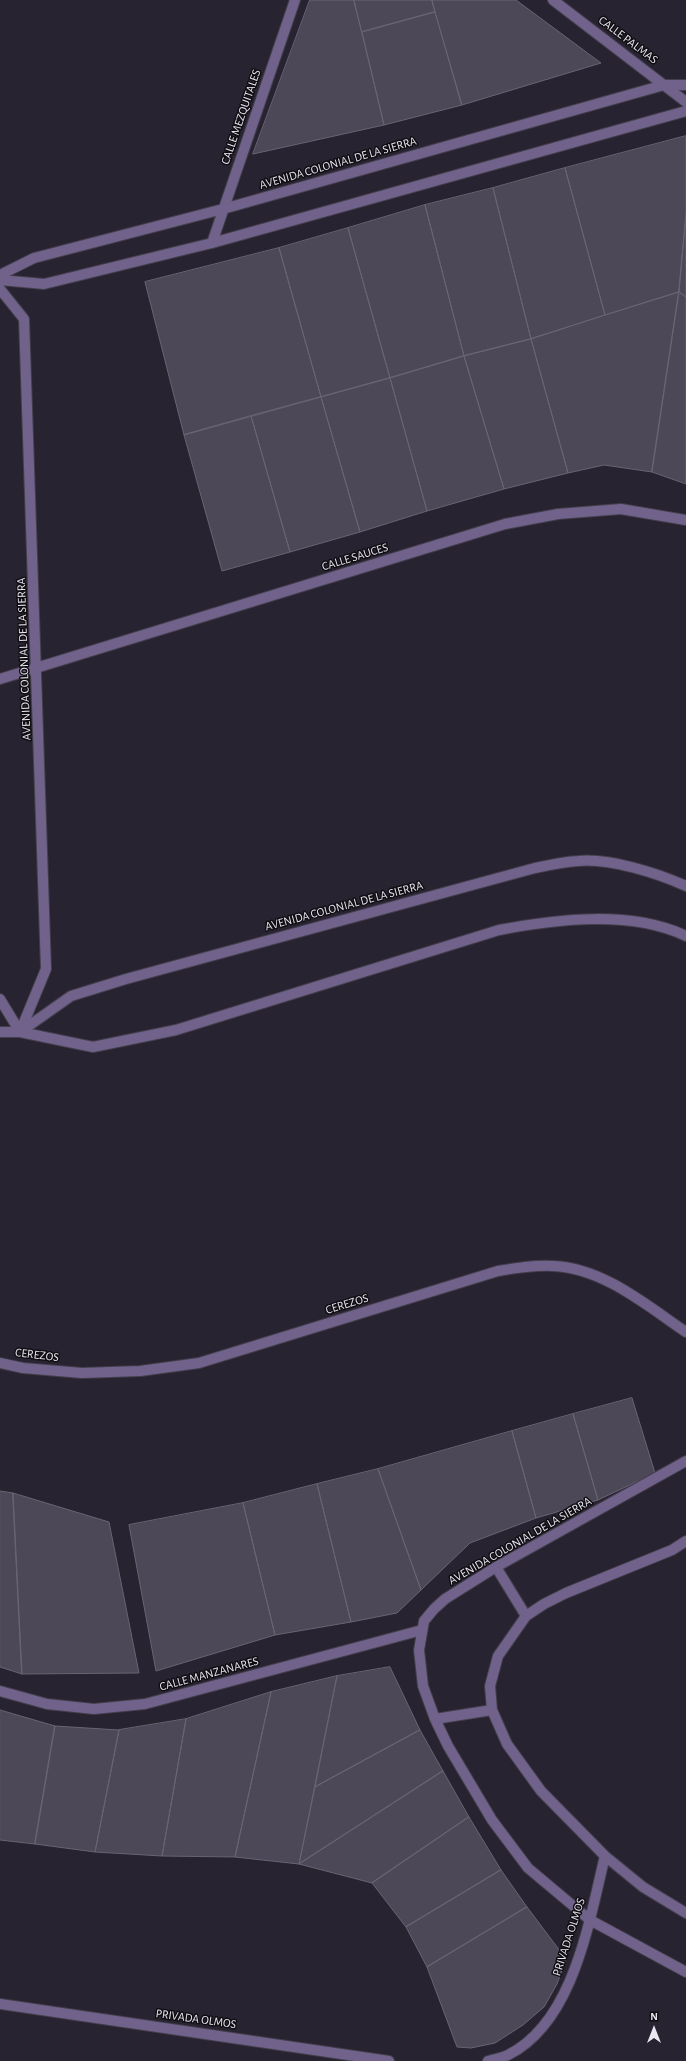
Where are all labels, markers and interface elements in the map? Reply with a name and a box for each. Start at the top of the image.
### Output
street label: CALLE PALMAS [595,13,661,67]
street label: CALLE MEZQUITALES [218,68,264,166]
street label: AVENIDA COLONIAL DE LA SIERRA [258,134,418,192]
street label: CALLE SAUCES [320,540,390,574]
street label: AVENIDA COLONIAL DE LA SIERRA [14,577,34,741]
street label: AVENIDA COLONIAL DE LA SIERRA [263,878,425,934]
street label: CEREZOS [324,1291,370,1317]
street label: CEREZOS [14,1345,60,1365]
street label: AVENIDA COLONIAL DE LA SIERRA [446,1494,594,1588]
street label: CALLE MANZANARES [158,1654,260,1694]
street label: PRIVADA OLMOS [550,1896,588,1978]
street label: PRIVADA OLMOS [155,2006,237,2032]
north arrow [634,2009,674,2049]
text: N [650,2011,658,2022]

